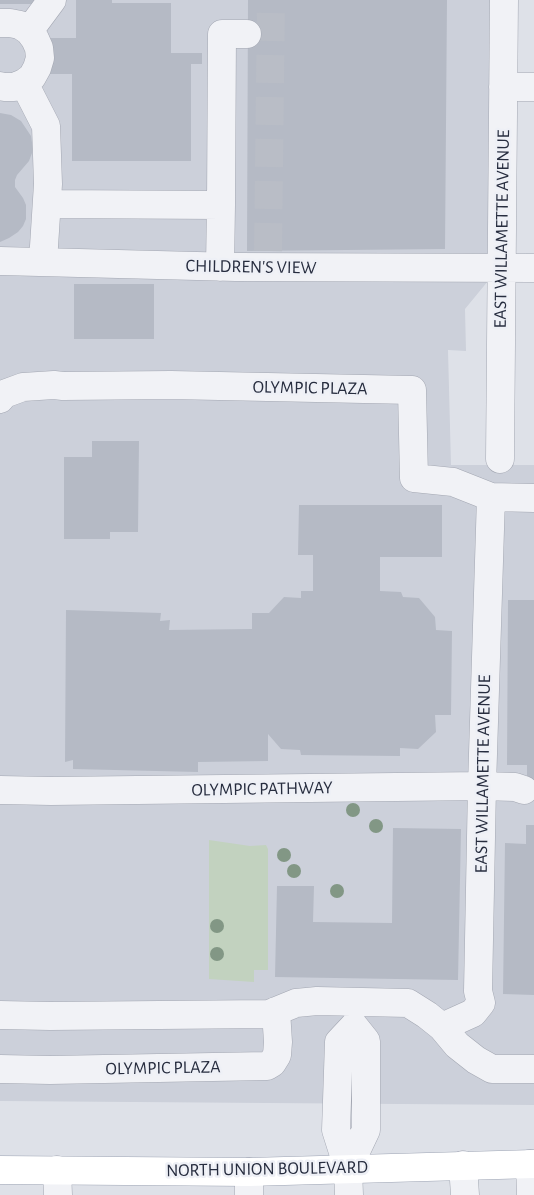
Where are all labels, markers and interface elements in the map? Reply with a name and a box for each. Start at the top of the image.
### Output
street label: EAST WILLAMETTE AVENUE [489,130,515,328]
street label: CHILDREN'S VIEW [185,255,317,279]
street label: OLYMPIC PLAZA [252,376,368,400]
street label: EAST WILLAMETTE AVENUE [470,675,496,873]
street label: OLYMPIC PATHWAY [191,777,333,801]
street label: OLYMPIC PLAZA [105,1056,221,1080]
street label: NORTH UNION BOULEVARD [166,1156,368,1182]

